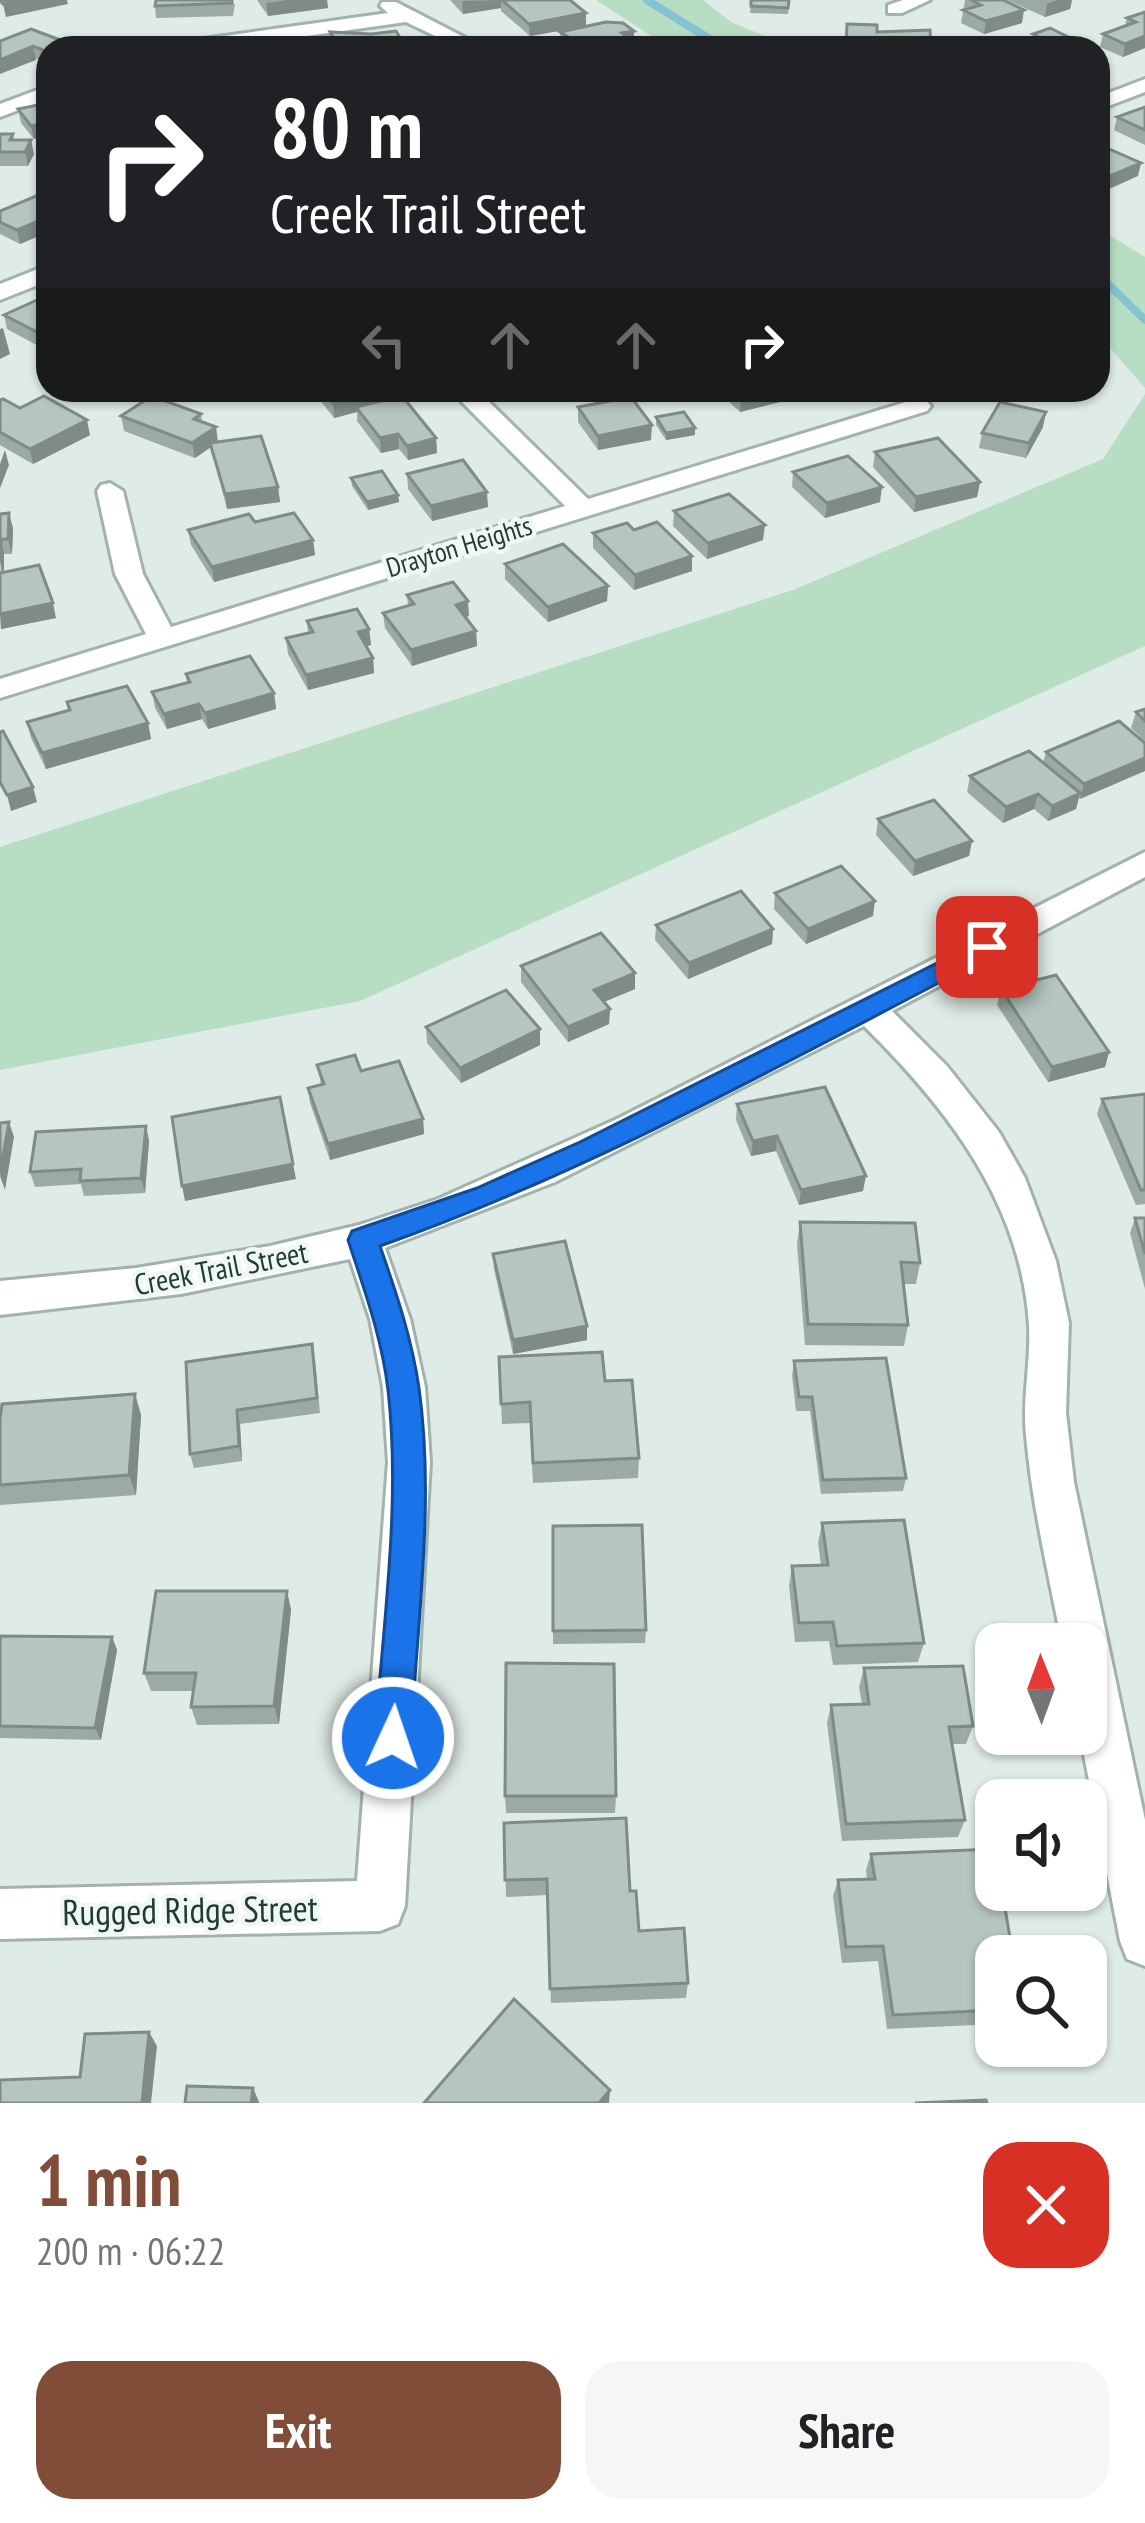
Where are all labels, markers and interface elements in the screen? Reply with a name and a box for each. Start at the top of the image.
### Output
text: 80 m [270,72,423,181]
icon: right [72,84,228,240]
text: Creek Trail Street [270,178,586,248]
icon: left [351,312,417,378]
icon: ahead [477,312,543,378]
icon: ahead [603,312,669,378]
icon: right [729,312,795,378]
street label: Drayton Heights [382,508,536,584]
pin [936,896,1038,998]
icon: arrive [954,914,1020,980]
street label: Creek Trail Street [131,1231,311,1303]
north arrow [975,1623,1107,1755]
map controls [975,1623,1107,2067]
position arrow [330,1675,456,1801]
button: sound [975,1779,1107,1911]
street label: Rugged Ridge Street [62,1884,318,1935]
button: search [975,1935,1107,2067]
text: 1 min [36,2133,181,2226]
button: close [983,2142,1109,2268]
text: 200 m · 06:22 [36,2225,225,2276]
button: Exit [36,2361,561,2499]
button: Share [585,2361,1109,2499]

